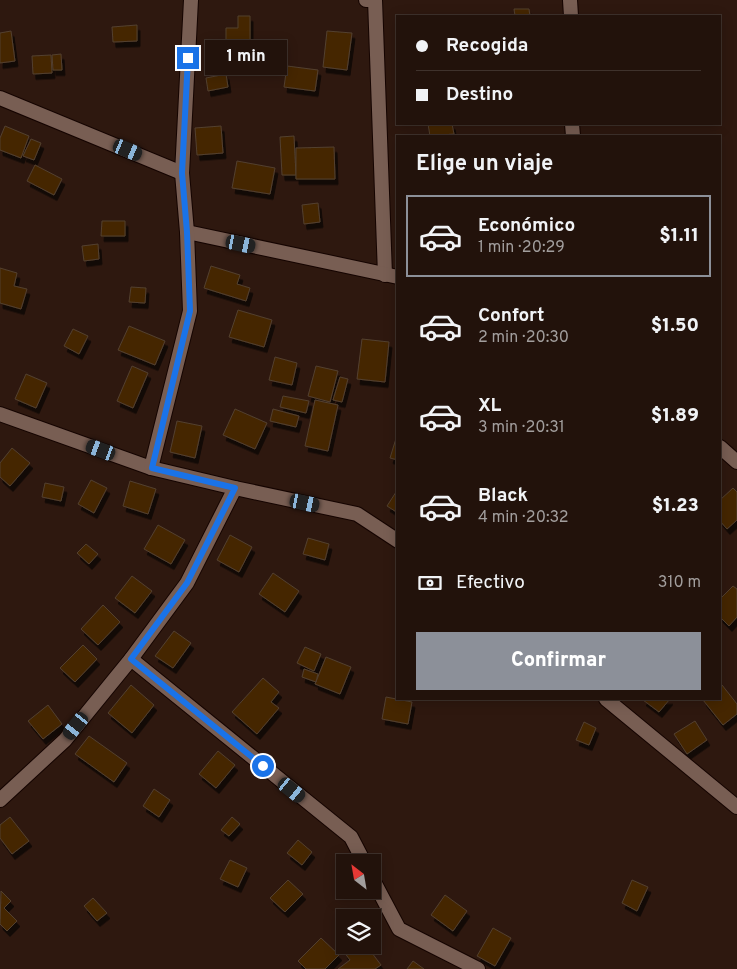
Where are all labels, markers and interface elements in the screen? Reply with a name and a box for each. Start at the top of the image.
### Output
text: Recogida [446,34,528,58]
callout: 1 min [206,40,288,76]
route end [177,47,199,69]
text: 1 min [226,47,266,67]
text: Destino [446,83,513,107]
car [111,137,144,163]
text: Elige un viaje [416,151,553,178]
icon: car [418,214,463,259]
text: Económico [478,214,575,238]
text: $1.11 [659,224,699,248]
car [224,234,257,254]
text: 1 min · 20:29 [478,238,565,258]
icon: car [418,304,463,349]
text: Confort [478,304,544,328]
text: $1.50 [651,314,699,338]
text: 2 min · 20:30 [478,328,569,348]
icon: car [418,394,463,439]
text: XL [478,394,501,418]
text: $1.89 [651,404,699,428]
text: 3 min · 20:31 [478,418,565,438]
car [84,438,117,462]
icon: car [418,484,463,529]
text: Black [478,484,528,508]
car [288,493,321,513]
text: $1.23 [652,494,699,518]
text: 4 min · 20:32 [478,508,569,528]
icon: cash [416,569,444,597]
text: Efectivo [456,571,525,595]
text: 310 m [658,573,701,593]
button: Confirmar [416,632,701,690]
car [60,710,91,742]
route start [252,755,274,777]
car [275,775,308,805]
north arrow [336,854,381,899]
map controls [336,854,381,954]
button: layers [336,909,381,954]

